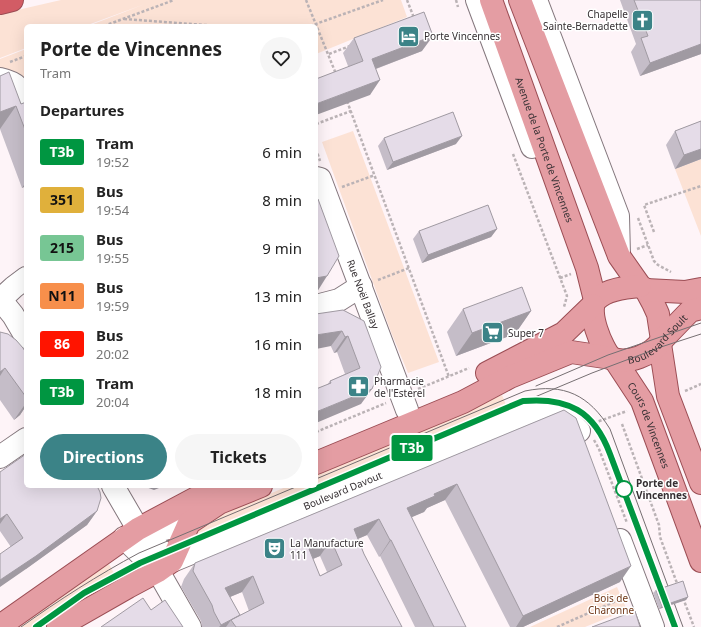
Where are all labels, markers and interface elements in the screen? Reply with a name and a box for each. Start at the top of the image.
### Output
place label: Chapelle Sainte-Bernadette [543,7,628,33]
church icon: Chapelle Sainte-Bernadette [630,7,656,33]
hotel icon: Porte Vincennes [395,23,421,49]
place label: Porte Vincennes [424,29,500,43]
text: Porte de Vincennes [40,36,222,62]
button: heart [260,37,302,79]
text: Tram [40,64,71,82]
street label: Avenue de la Porte de Vincennes [512,75,577,225]
text: Departures [40,100,124,120]
text: Tram [96,133,134,153]
text: T3b [50,142,74,161]
text: 6 min [262,142,302,162]
text: 19:52 [96,153,129,171]
text: Bus [96,181,123,201]
text: 351 [50,190,74,209]
text: 8 min [262,190,302,210]
text: 19:54 [96,201,129,219]
text: Bus [96,229,123,249]
text: 215 [50,238,74,257]
text: 9 min [262,238,302,258]
text: 19:55 [96,249,129,267]
street label: Rue Noël Ballay [344,257,383,332]
text: Bus [96,277,123,297]
text: N11 [48,286,76,305]
text: 13 min [254,286,302,306]
text: 19:59 [96,297,129,315]
street label: Boulevard Soult [627,311,691,367]
supermarket icon: Super 7 [479,320,505,346]
text: Bus [96,325,123,345]
place label: Super 7 [508,326,544,340]
text: 86 [54,334,70,353]
text: 16 min [254,334,302,354]
text: 20:02 [96,345,129,363]
text: Tram [96,373,134,393]
pharmacy icon: Pharmacie de l'Esterel [346,374,372,400]
place label: Pharmacie de l'Esterel [374,374,425,400]
street label: Cours de Vincennes [624,379,673,470]
text: T3b [50,382,74,401]
text: 18 min [254,382,302,402]
text: 20:04 [96,393,129,411]
button: Directions [40,434,167,480]
button: Tickets [175,434,302,480]
line badge: T3b [389,435,435,461]
text: T3b [400,438,424,457]
street label: Boulevard Davout [301,468,384,513]
place label: Porte de Vincennes [636,476,687,502]
marker: Porte de Vincennes [615,480,633,498]
theatre icon: La Manufacture 111 [262,536,288,562]
place label: La Manufacture 111 [290,536,364,562]
park label: Bois de Charonne [588,591,634,617]

